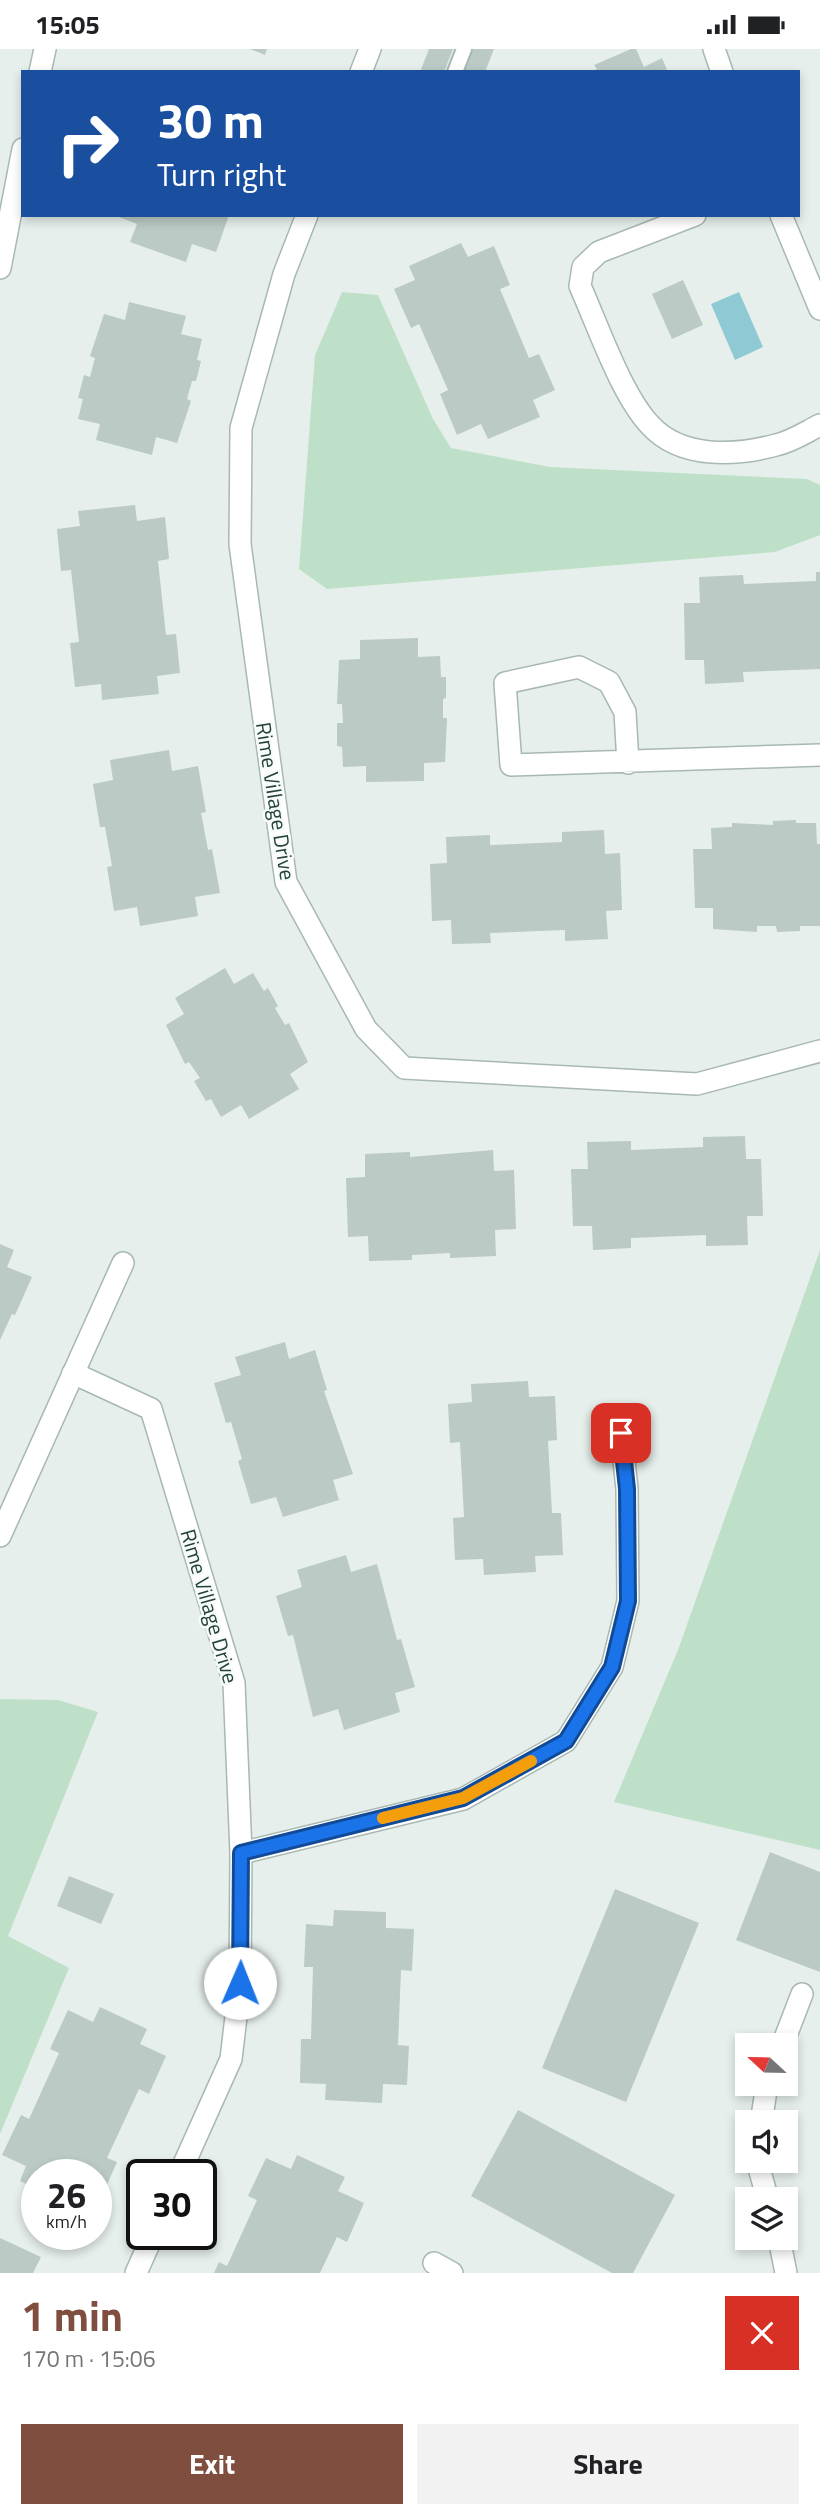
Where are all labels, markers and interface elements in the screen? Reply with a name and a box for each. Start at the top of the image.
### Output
text: 15:05 [35,5,100,44]
text: 30 m [157,82,264,157]
icon: right [42,98,133,189]
text: Turn right [157,150,286,198]
street label: Rime Village Drive [248,720,304,882]
pin [591,1403,651,1463]
icon: arrive [602,1414,640,1452]
street label: Rime Village Drive [173,1525,247,1687]
position arrow [203,1946,277,2020]
north arrow [735,2033,798,2097]
map controls [735,2033,798,2250]
button: sound [735,2110,798,2173]
speed limit sign: 30 [126,2159,217,2250]
text: 26 [47,2168,86,2222]
button: layers [735,2187,798,2250]
text: km/h [46,2208,87,2235]
text: 1 min [21,2283,123,2347]
button: close [725,2296,799,2370]
text: 170 m · 15:06 [21,2341,156,2376]
button: Exit [21,2424,403,2504]
button: Share [417,2424,799,2504]

